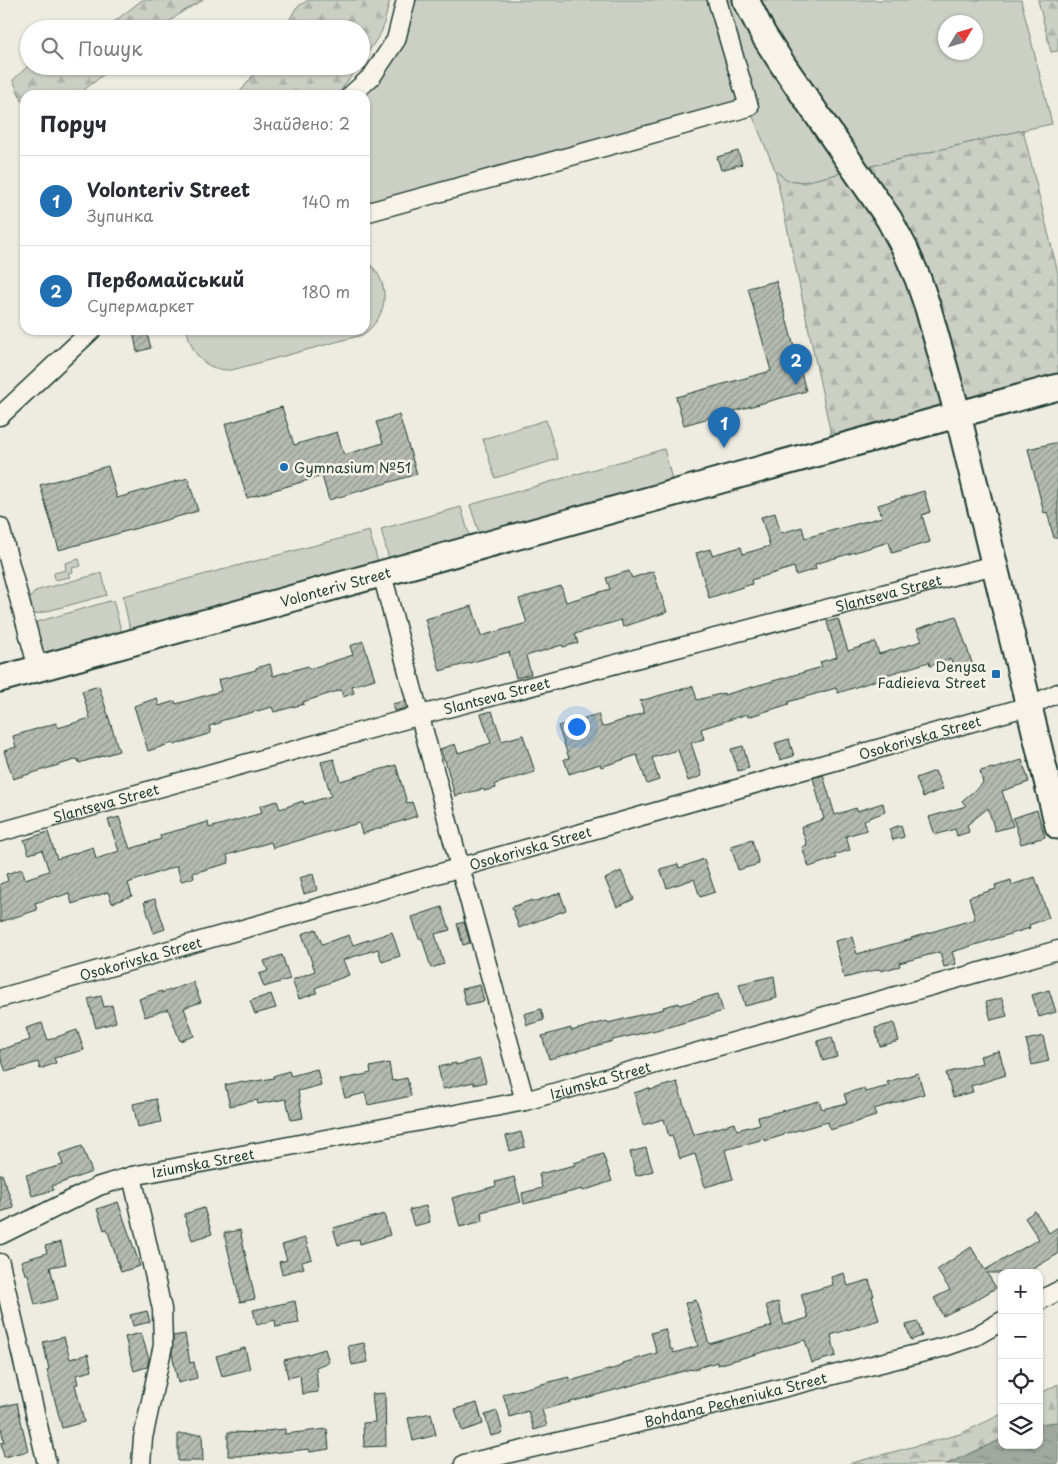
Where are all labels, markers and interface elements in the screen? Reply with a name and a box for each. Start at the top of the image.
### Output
north arrow [938,15,983,60]
search box [20,20,370,75]
icon: search [38,34,66,62]
text: Пошук [78,34,143,62]
text: Поруч [40,107,107,139]
text: Знайдено: 2 [253,111,350,135]
text: Volonteriv Street [87,175,250,203]
text: 1 [52,189,60,213]
text: 140 m [302,189,350,213]
text: Зупинка [87,203,153,227]
text: Первомайський [87,265,244,293]
text: 2 [50,279,62,303]
text: 180 m [302,279,350,303]
text: Супермаркет [87,293,194,317]
pin: 2 [780,344,812,385]
pin: 1 [708,407,740,448]
place label: Gymnasium №51 [294,457,411,478]
marker: Gymnasium №51 [278,461,290,473]
street label: Volonteriv Street [278,561,393,612]
street label: Slantseva Street [833,569,944,617]
place label: Denysa Fadieieva Street [878,656,986,693]
marker: Denysa Fadieieva Street [990,668,1002,680]
street label: Slantseva Street [441,671,552,719]
street label: Osokorivska Street [856,710,983,764]
your location [564,714,590,740]
street label: Slantseva Street [51,778,162,827]
street label: Osokorivska Street [467,820,593,875]
street label: Osokorivska Street [77,931,204,985]
street label: Iziumska Street [547,1056,653,1104]
street label: Iziumska Street [150,1142,256,1183]
map controls [998,1269,1043,1449]
button: + [998,1269,1043,1314]
button: − [998,1314,1043,1359]
button: locate [998,1359,1043,1404]
street label: Bohdana Pecheniuka Street [642,1367,829,1432]
button: layers [998,1404,1043,1449]

